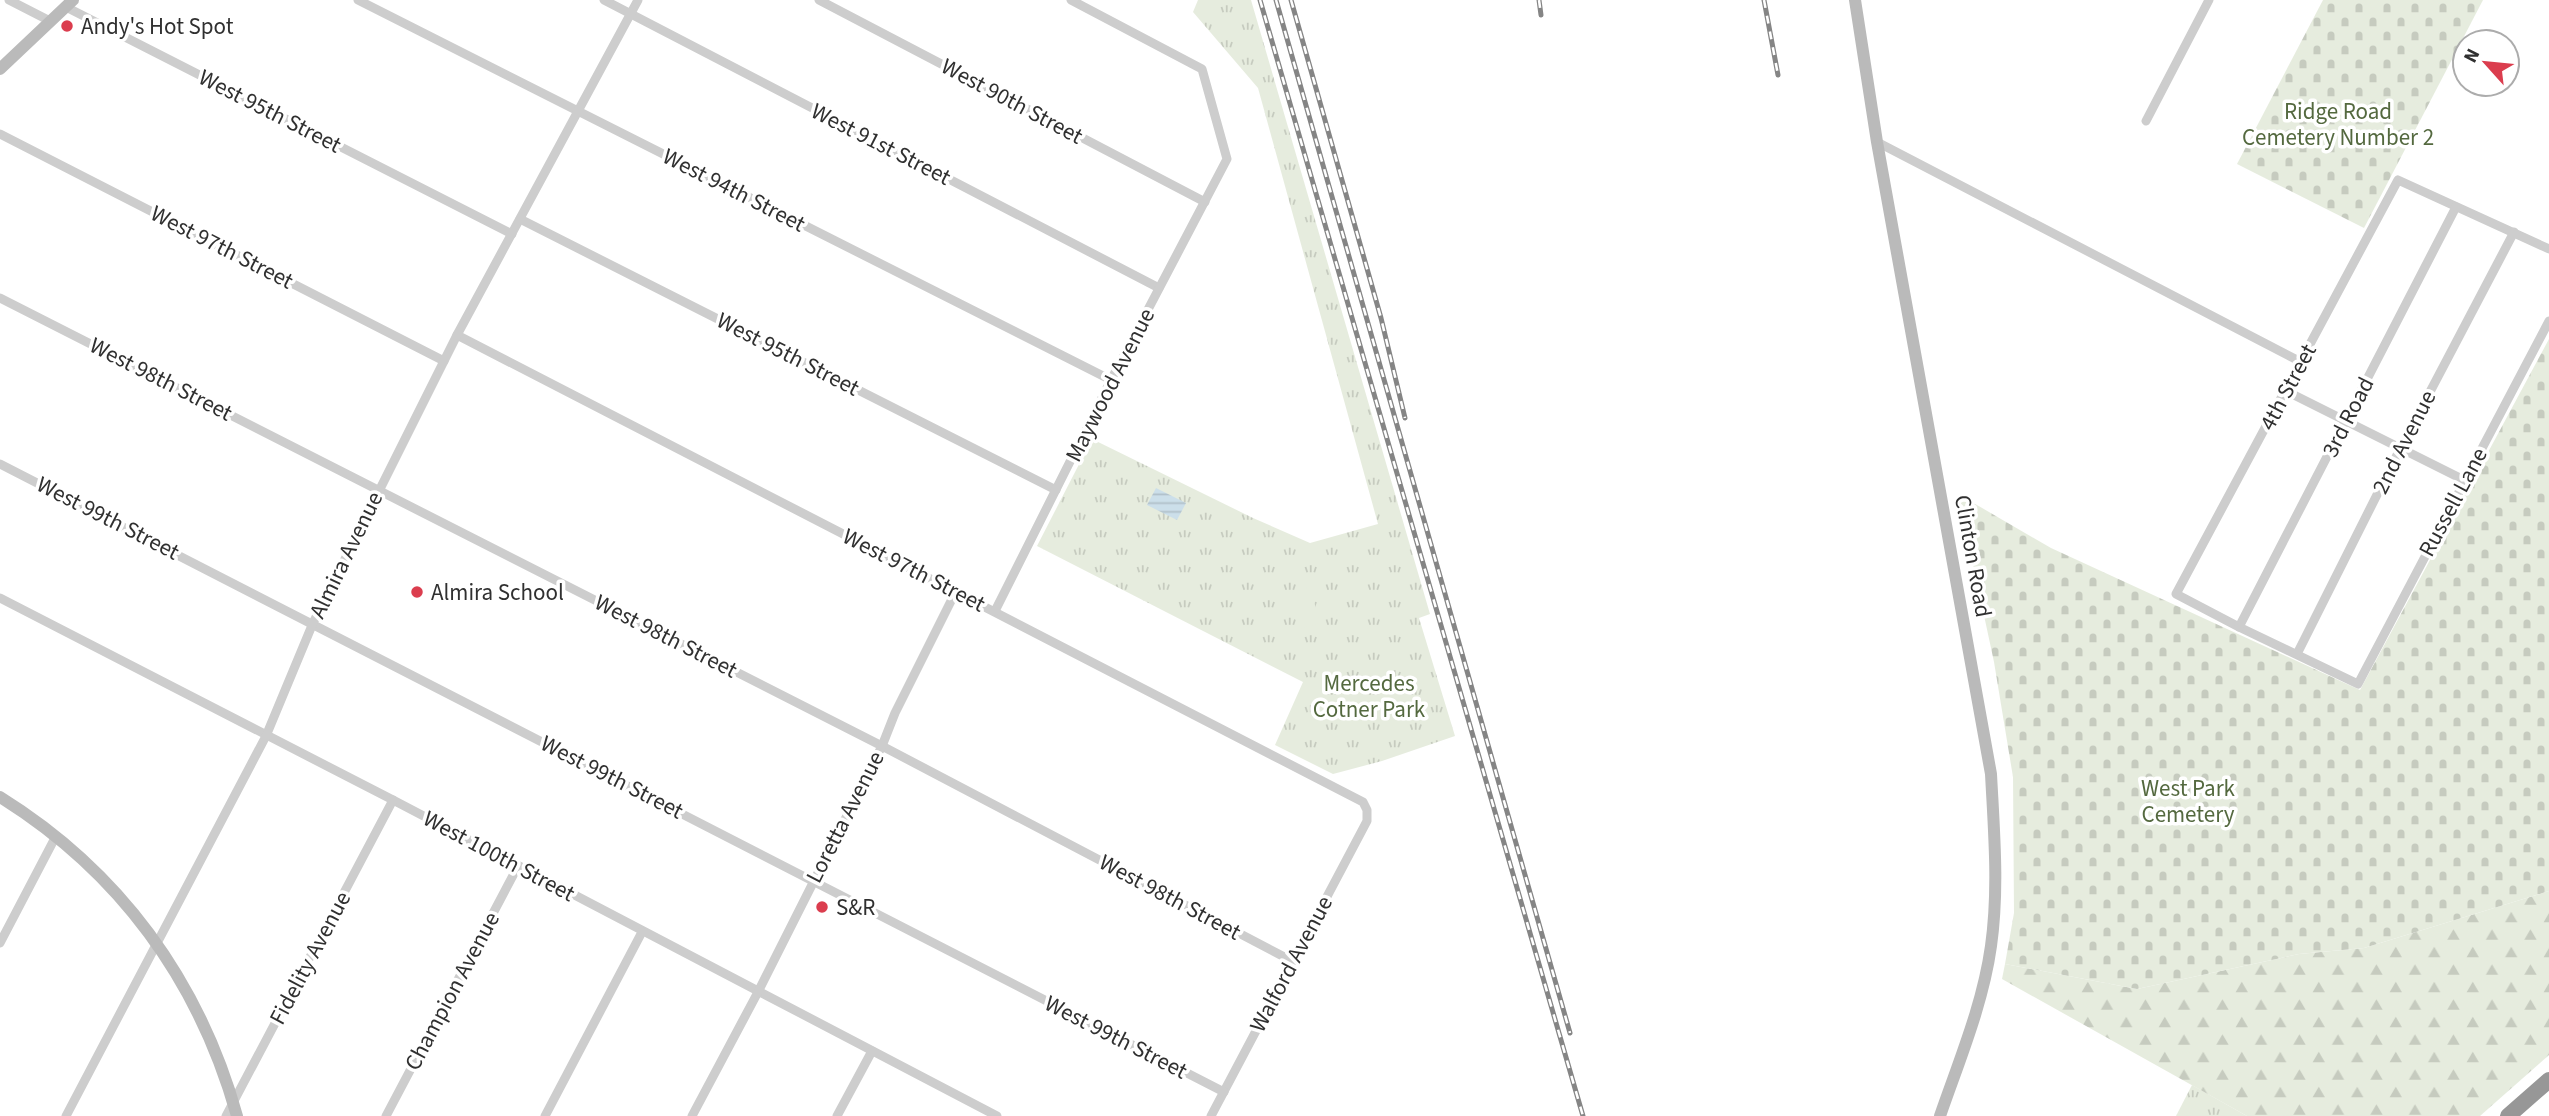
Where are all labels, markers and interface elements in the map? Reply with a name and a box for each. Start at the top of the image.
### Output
place label: Andy's Hot Spot [81,10,234,43]
marker: Andy's Hot Spot [59,18,75,34]
north arrow [2451,28,2521,98]
text: N [2457,44,2487,68]
street label: West 90th Street [935,50,1089,152]
street label: West 95th Street [193,61,347,161]
street label: West 91st Street [805,95,957,194]
park label: Ridge Road Cemetery Number 2 [2242,95,2434,154]
street label: West 94th Street [657,140,811,240]
street label: West 97th Street [145,197,299,297]
street label: Maywood Avenue [1057,302,1163,468]
street label: West 95th Street [711,304,865,404]
street label: West 98th Street [84,329,238,429]
street label: 4th Street [2251,338,2325,436]
street label: 3rd Road [2314,371,2382,463]
street label: 2nd Avenue [2364,384,2444,500]
street label: Russell Lane [2410,442,2496,562]
street label: West 99th Street [31,468,185,568]
street label: Almira Avenue [301,486,391,624]
street label: Clinton Road [1946,492,2000,620]
street label: West 97th Street [837,520,991,620]
place label: Almira School [431,576,564,609]
marker: Almira School [409,584,425,600]
street label: West 98th Street [589,586,743,686]
park label: Mercedes Cotner Park [1313,667,1426,726]
street label: West 99th Street [535,727,689,827]
street label: Loretta Avenue [798,745,892,889]
park label: West Park Cemetery [2141,772,2236,831]
street label: West 100th Street [417,802,581,910]
street label: West 98th Street [1093,846,1247,948]
street label: Fidelity Avenue [261,885,359,1031]
street label: Walford Avenue [1241,890,1341,1038]
place label: S&R [836,891,875,924]
marker: S&R [814,899,830,915]
street label: Champion Avenue [396,906,508,1076]
street label: West 99th Street [1039,987,1193,1087]

